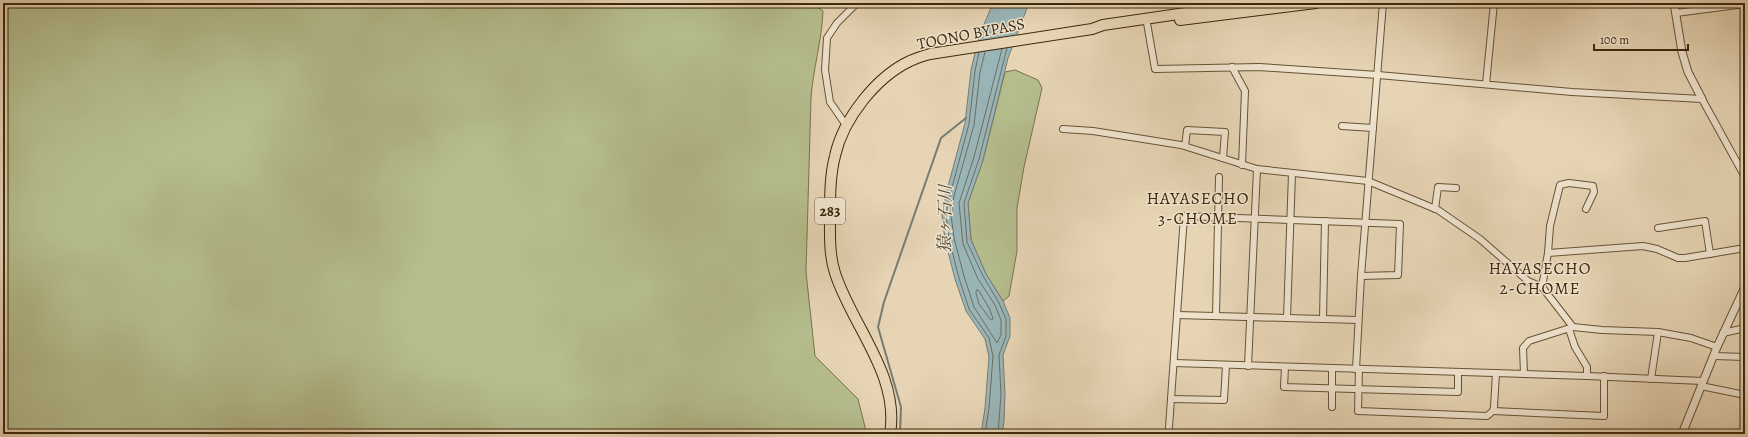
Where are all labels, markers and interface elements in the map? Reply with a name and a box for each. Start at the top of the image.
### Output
street label: TOONO BYPASS [915,13,1027,55]
scale bar [1594,26,1688,52]
text: 100 m [1600,32,1629,48]
water label: 猿ヶ石川 [933,183,957,253]
district label: HAYASECHO 3-CHOME [1146,187,1250,230]
road number: 283 [815,198,845,224]
district label: HAYASECHO 2-CHOME [1488,257,1592,300]

